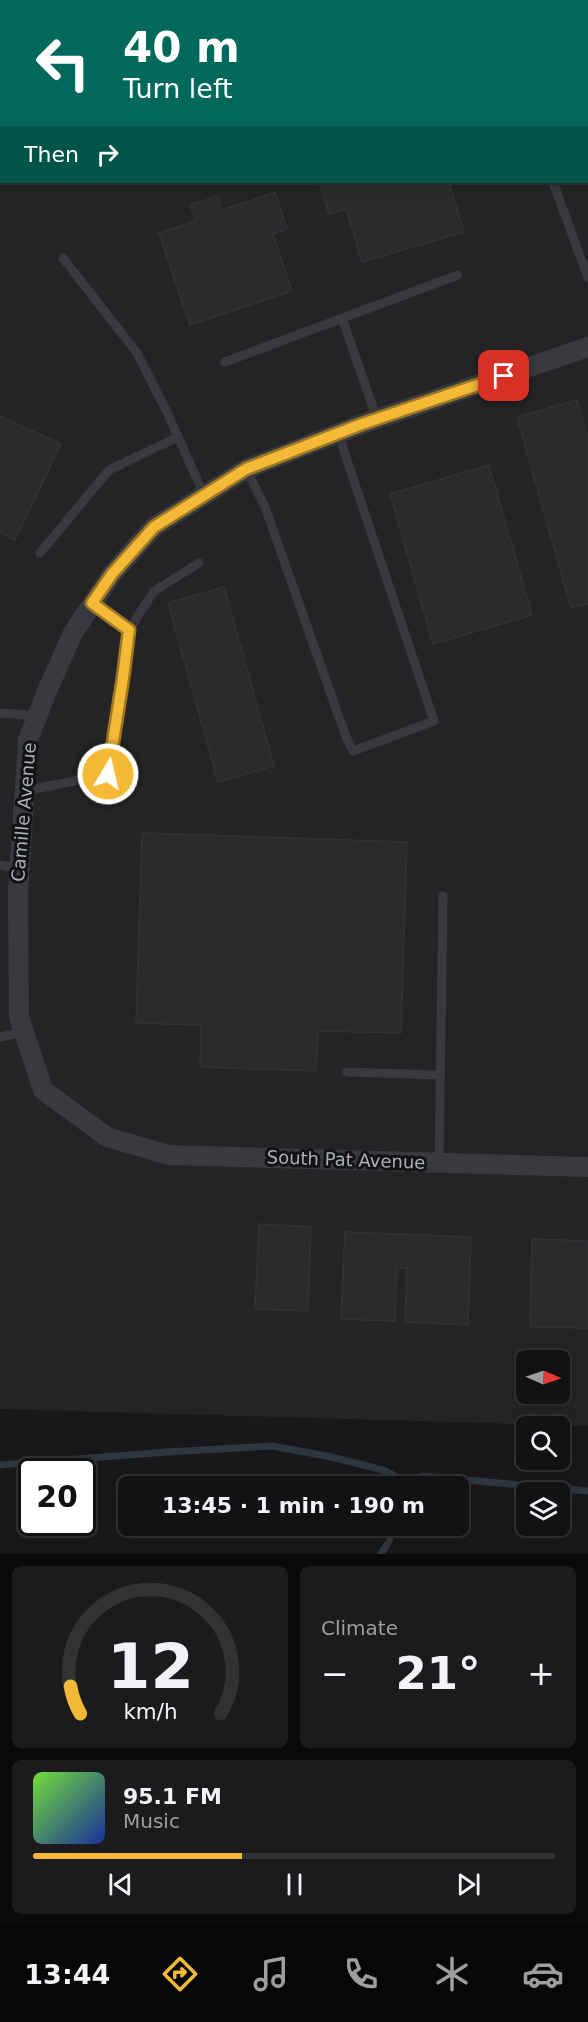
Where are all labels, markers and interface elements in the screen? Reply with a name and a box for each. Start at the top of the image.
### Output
text: 40 m [123,23,240,72]
icon: left [24,24,102,102]
text: Turn left [123,73,233,104]
icon: right [91,138,124,171]
text: Then [24,142,79,167]
pin [478,350,529,401]
icon: arrive [487,359,520,392]
street label: Camille Avenue [7,741,40,883]
position arrow [76,742,140,806]
street label: South Pat Avenue [266,1146,426,1173]
north arrow [516,1350,570,1404]
map controls [516,1350,570,1536]
button: search [516,1416,570,1470]
speed limit sign: 20 [18,1458,96,1536]
button: layers [516,1482,570,1536]
text: 13:45 · 1 min · 190 m [162,1493,425,1518]
text: Climate [321,1616,398,1640]
text: 12 [107,1630,193,1703]
text: 21° [395,1647,481,1700]
text: − [321,1654,349,1693]
text: + [527,1654,555,1693]
text: km/h [123,1699,177,1724]
text: 95.1 FM [123,1784,222,1809]
text: Music [123,1809,180,1833]
icon: previous [104,1868,137,1901]
icon: pause [278,1868,311,1901]
icon: next [452,1868,485,1901]
icon: directions [159,1953,201,1995]
icon: music [250,1953,292,1995]
icon: phone [340,1953,382,1995]
icon: climate [431,1953,473,1995]
icon: car [522,1953,564,1995]
text: 13:44 [24,1959,110,1990]

